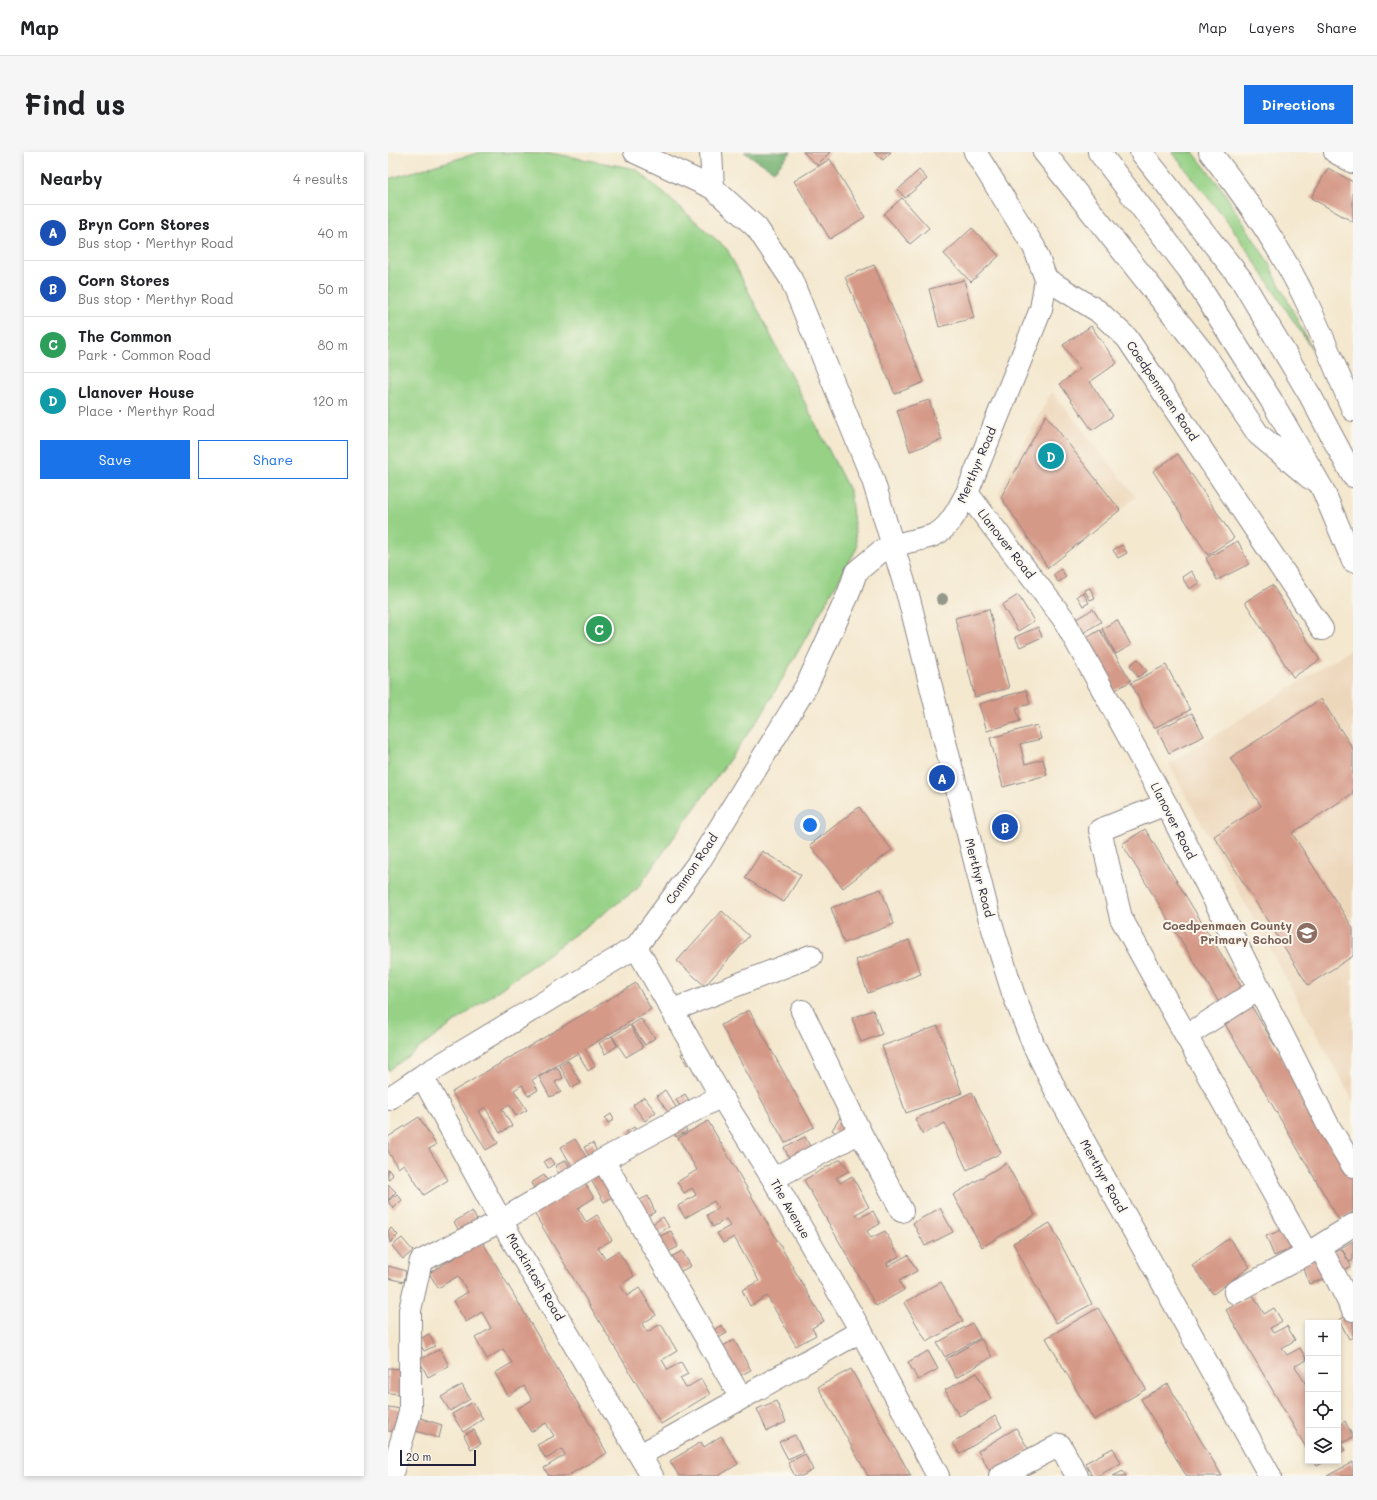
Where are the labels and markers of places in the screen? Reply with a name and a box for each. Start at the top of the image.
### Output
pin: D [1038,441,1064,471]
pin: C [586,614,612,644]
pin: A [929,763,955,793]
pin: B [992,812,1018,842]
place label: Coedpenmaen County Primary School [1162,917,1292,947]
school or university icon: Coedpenmaen County Primary School [1294,920,1320,946]

